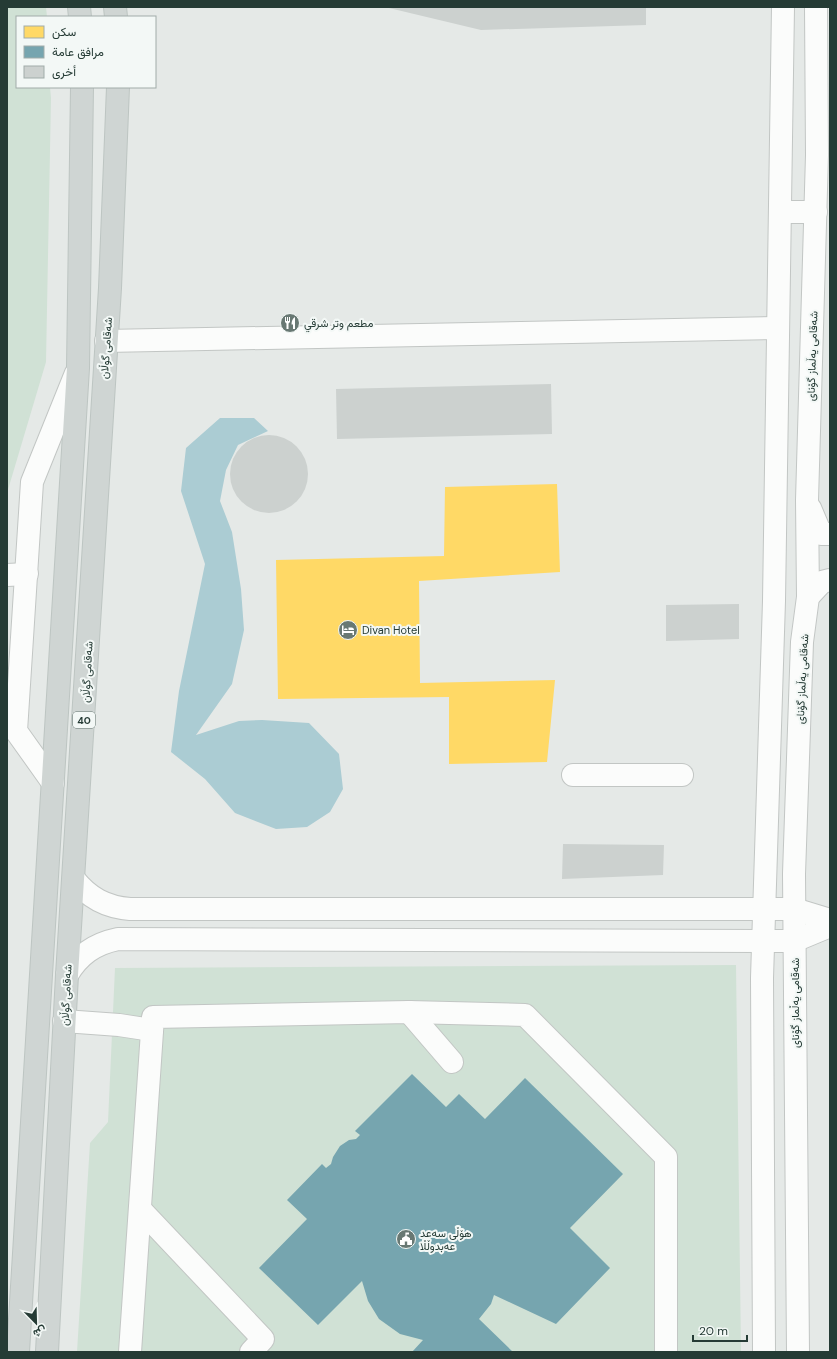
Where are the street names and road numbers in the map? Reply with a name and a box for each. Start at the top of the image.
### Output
street label: شەقامی یەڵماز گۆنای [803,310,821,401]
street label: شەقامی گوڵان [97,316,115,379]
street label: شەقامی یەڵماز گۆنای [793,633,811,724]
street label: شەقامی گوڵان [78,640,96,703]
road number: 40 [73,712,95,728]
street label: شەقامی یەڵماز گۆنای [788,958,802,1048]
street label: شەقامی گوڵان [57,963,75,1026]

